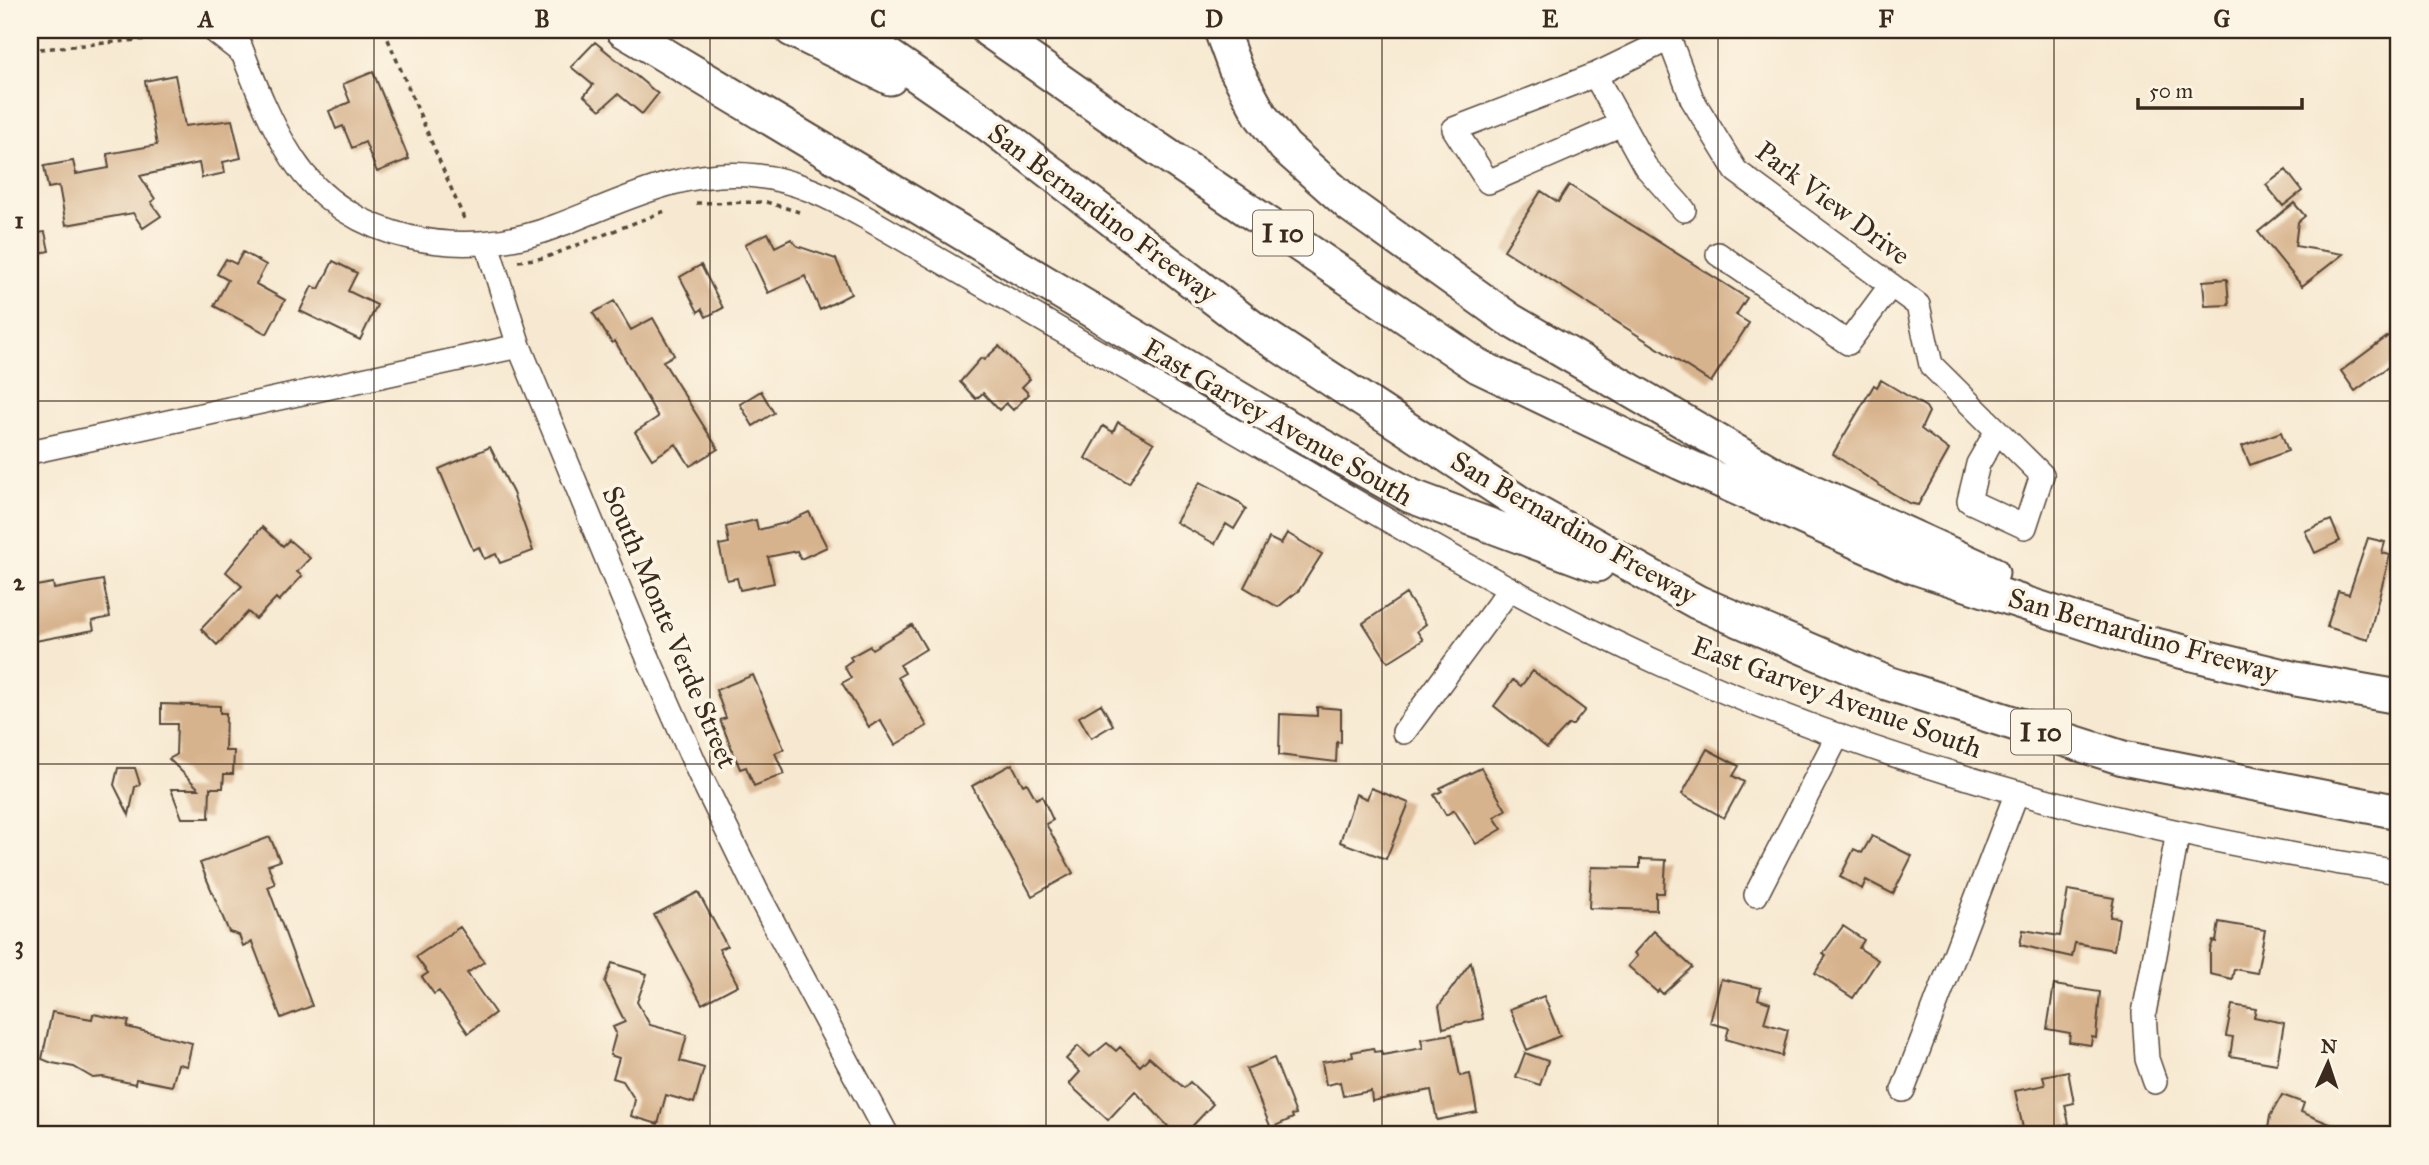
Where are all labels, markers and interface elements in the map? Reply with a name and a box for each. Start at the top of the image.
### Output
text: A [196,5,214,33]
text: B [534,5,550,33]
text: C [870,5,886,33]
text: D [1205,5,1223,33]
text: E [1542,5,1559,33]
text: F [1878,5,1894,33]
text: G [2214,5,2231,33]
scale bar [2138,66,2303,110]
text: 50 m [2149,78,2194,104]
street label: San Bernardino Freeway [981,115,1225,311]
street label: Park View Drive [1749,134,1917,272]
text: 1 [14,206,24,234]
road number: I 10 [1253,210,1313,256]
street label: East Garvey Avenue South [1137,330,1420,514]
street label: San Bernardino Freeway [1445,443,1704,613]
street label: South Monte Verde Street [595,481,745,773]
text: 2 [13,568,25,596]
street label: San Bernardino Freeway [2004,580,2283,690]
street label: East Garvey Avenue South [1687,628,1987,766]
road number: I 10 [2011,710,2071,754]
text: 3 [14,931,24,960]
north arrow [2292,1028,2362,1098]
text: N [2320,1035,2338,1058]

